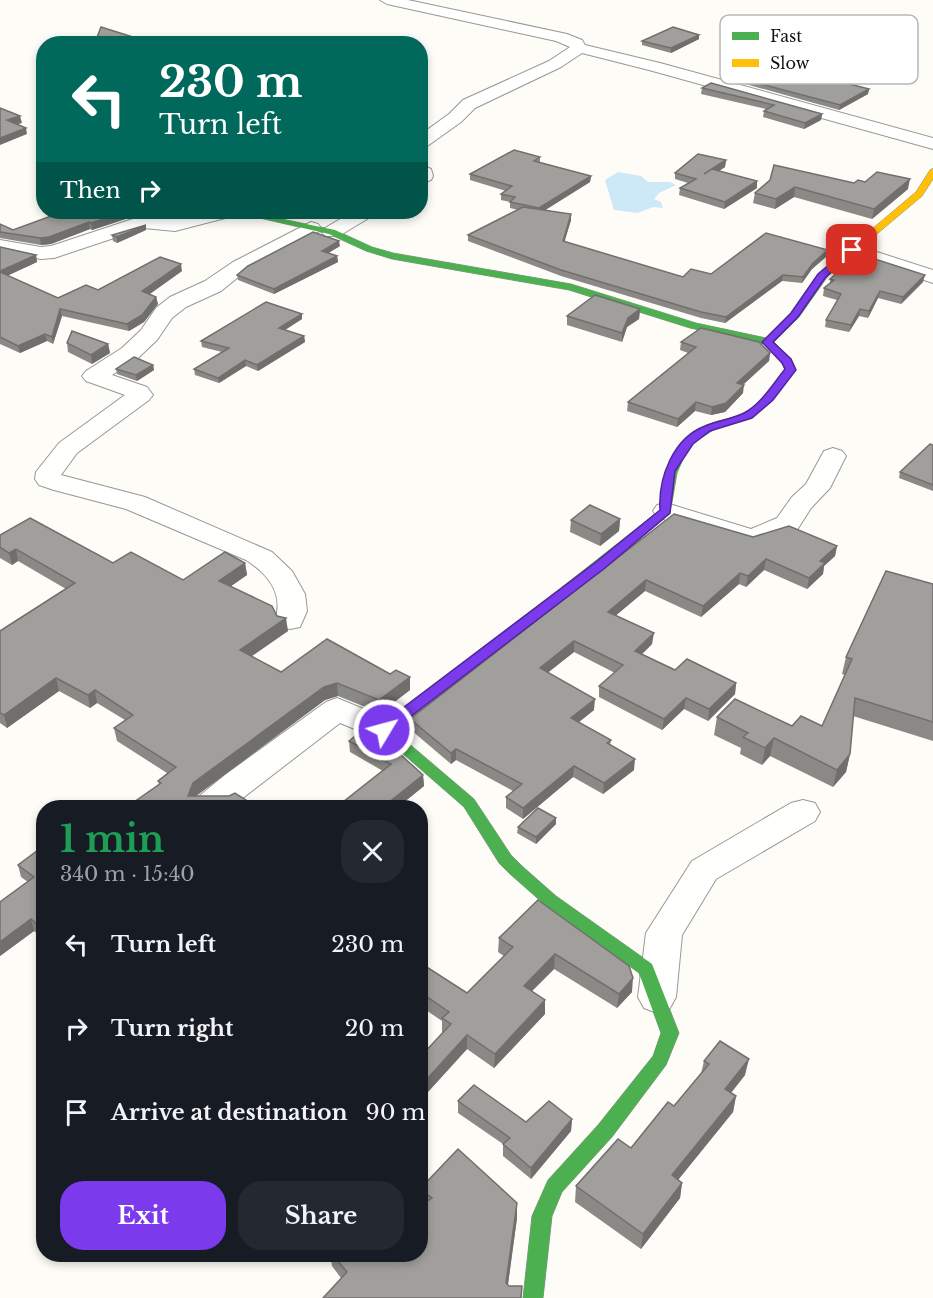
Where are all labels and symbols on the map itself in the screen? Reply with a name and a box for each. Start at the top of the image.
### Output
legend [720,15,918,84]
text: Fast [770,26,802,46]
text: Slow [770,53,810,73]
pin [826,224,877,275]
position arrow [352,698,416,762]

